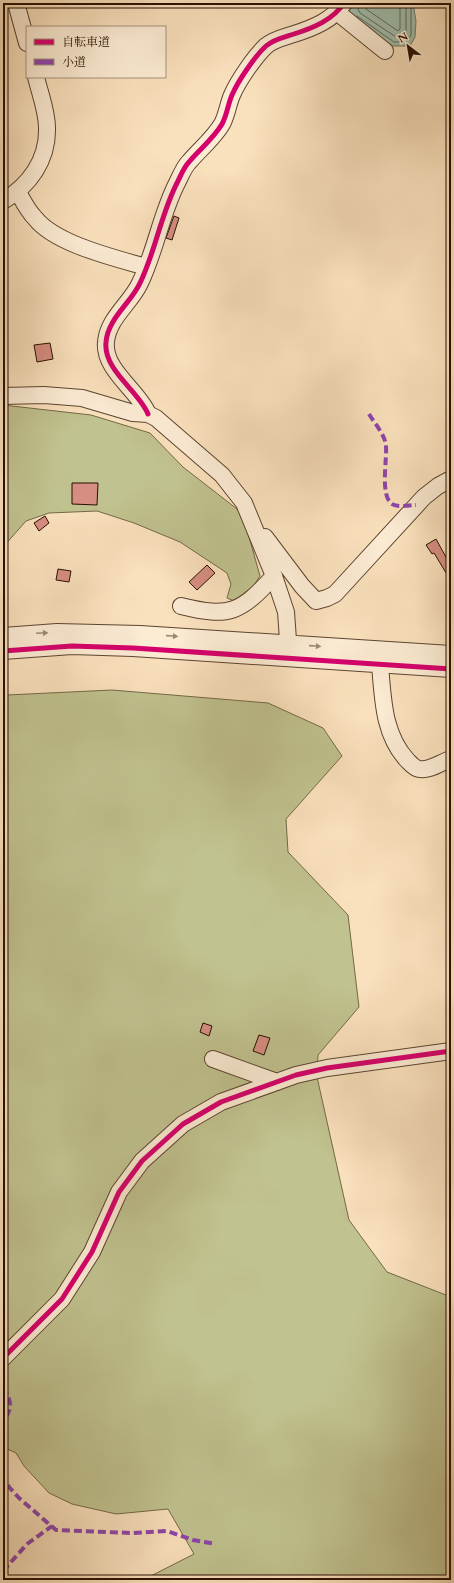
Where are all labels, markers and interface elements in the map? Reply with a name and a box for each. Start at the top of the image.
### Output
legend [26,26,166,78]
north arrow [388,26,428,66]
text: N [395,29,411,47]
text: 自転車道 [62,34,110,50]
text: 小道 [62,54,86,70]
one-way arrow [36,630,49,636]
one-way arrow [166,633,178,640]
one-way arrow [309,642,321,649]

